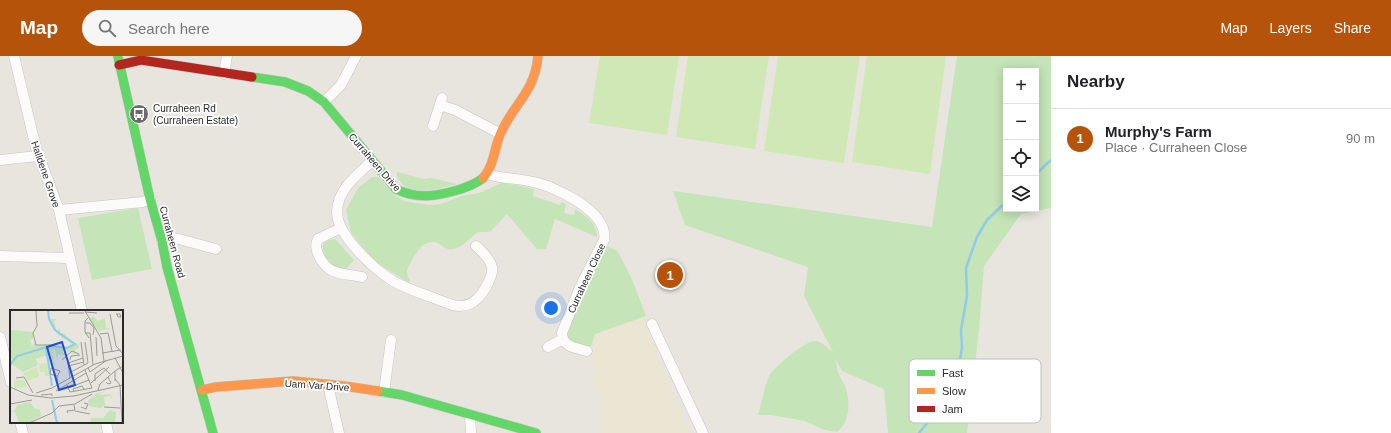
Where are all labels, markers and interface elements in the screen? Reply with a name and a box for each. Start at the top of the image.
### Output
search box [82,10,362,46]
text: Map [20,17,58,38]
icon: search [96,17,118,39]
text: Search here [128,20,210,37]
text: Map [1220,20,1248,36]
text: Layers [1270,20,1312,36]
text: Share [1334,20,1371,36]
map controls [1003,68,1039,212]
button: + [1003,68,1039,104]
text: Nearby [1067,72,1125,91]
bus stop icon: Curraheen Rd (Curraheen Estate) [128,103,150,125]
place label: Curraheen Rd (Curraheen Estate) [153,103,238,126]
button: − [1003,104,1039,140]
text: Murphy's Farm [1105,123,1212,140]
street label: Curraheen Drive [346,131,403,194]
text: 1 [1076,131,1084,146]
text: 90 m [1346,131,1375,146]
street label: Halldene Grove [29,140,62,209]
button: locate [1003,140,1039,176]
text: Place · Curraheen Close [1105,140,1247,155]
button: layers [1003,176,1039,212]
street label: Curraheen Road [158,205,187,279]
street label: Curraheen Close [565,241,608,315]
pin: 1 [657,260,683,290]
your location [541,298,561,318]
inset map [10,310,123,423]
legend [909,359,1041,423]
text: Fast [942,367,963,379]
street label: Uam Var Drive [284,378,350,393]
text: Slow [942,385,966,397]
text: Jam [942,403,963,415]

